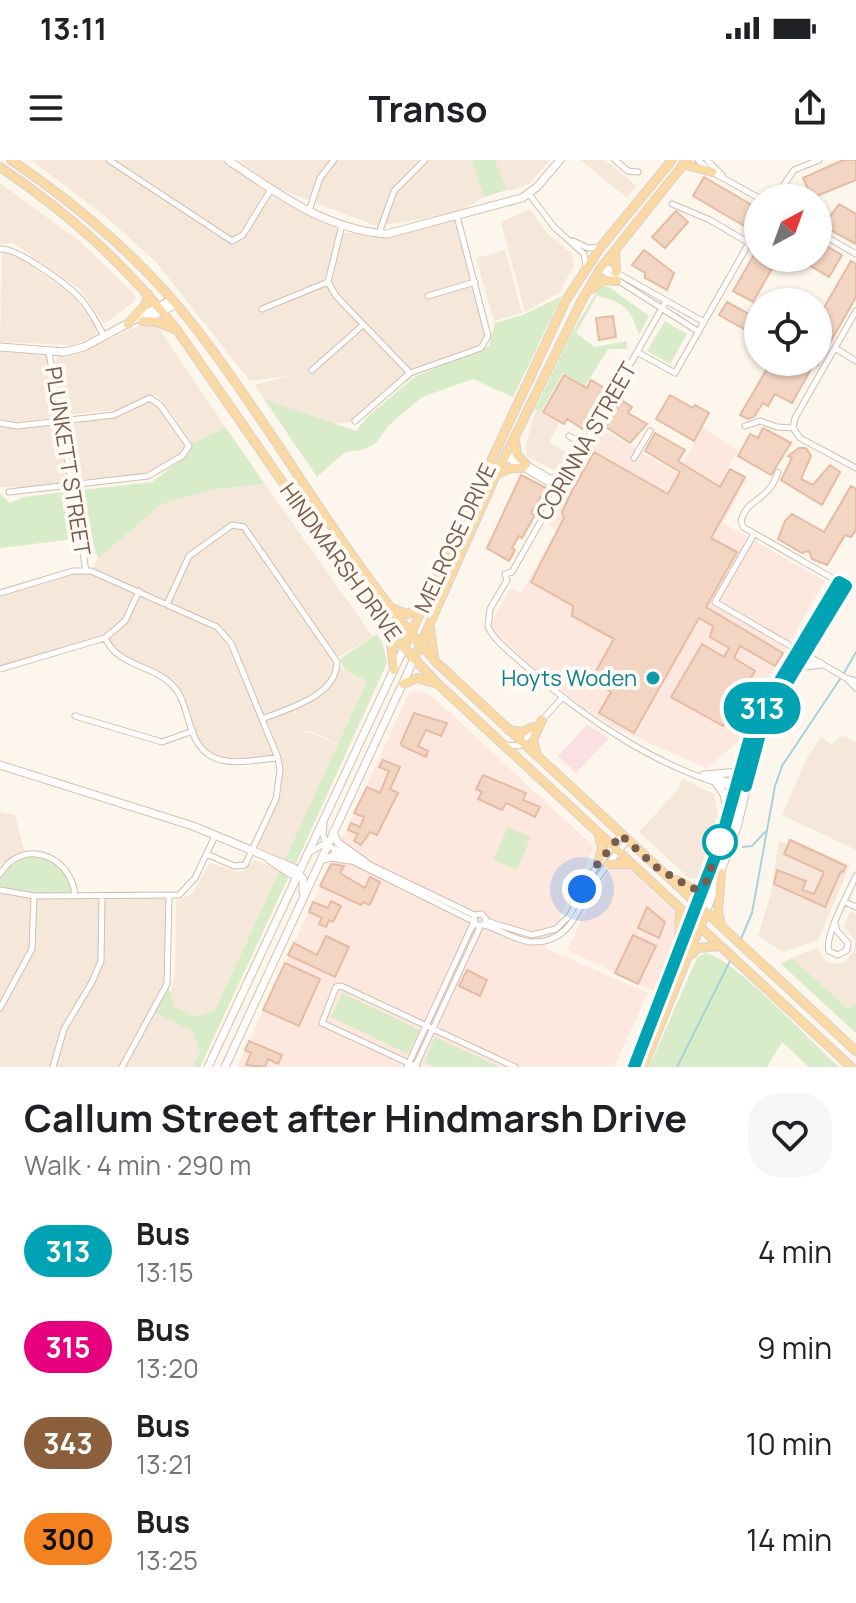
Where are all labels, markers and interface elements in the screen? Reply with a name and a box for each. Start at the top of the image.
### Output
text: 13:11 [40,8,107,49]
text: Transo [369,84,487,133]
icon: menu [24,86,68,130]
icon: share [788,86,832,130]
north arrow [744,184,832,272]
map controls [744,184,832,376]
button: locate [744,288,832,376]
street label: CORINNA STREET [529,356,643,526]
street label: PLUNKETT STREET [38,364,98,558]
street label: MELROSE DRIVE [407,458,503,618]
street label: HINDMARSH DRIVE [273,477,409,647]
place label: Hoyts Woden [501,663,637,693]
marker: Hoyts Woden [644,669,662,687]
line badge: 313 [716,682,808,734]
text: 313 [740,689,784,727]
unlabelled marker [703,825,737,859]
your location [562,869,602,909]
text: Callum Street after Hindmarsh Drive [24,1091,687,1143]
button: heart [748,1093,832,1177]
text: Walk · 4 min · 290 m [24,1147,251,1183]
text: Bus [136,1213,190,1254]
text: 4 min [758,1231,832,1272]
text: 313 [46,1232,90,1270]
text: 13:15 [136,1254,193,1290]
text: Bus [136,1309,190,1350]
text: 9 min [757,1327,832,1368]
text: 315 [46,1328,90,1366]
text: 13:20 [136,1350,199,1386]
text: Bus [136,1405,190,1446]
text: 10 min [746,1423,832,1464]
text: 343 [43,1424,93,1462]
text: 13:21 [136,1446,193,1482]
text: Bus [136,1501,190,1542]
text: 14 min [746,1519,832,1560]
text: 300 [41,1520,95,1558]
text: 13:25 [136,1542,198,1578]

